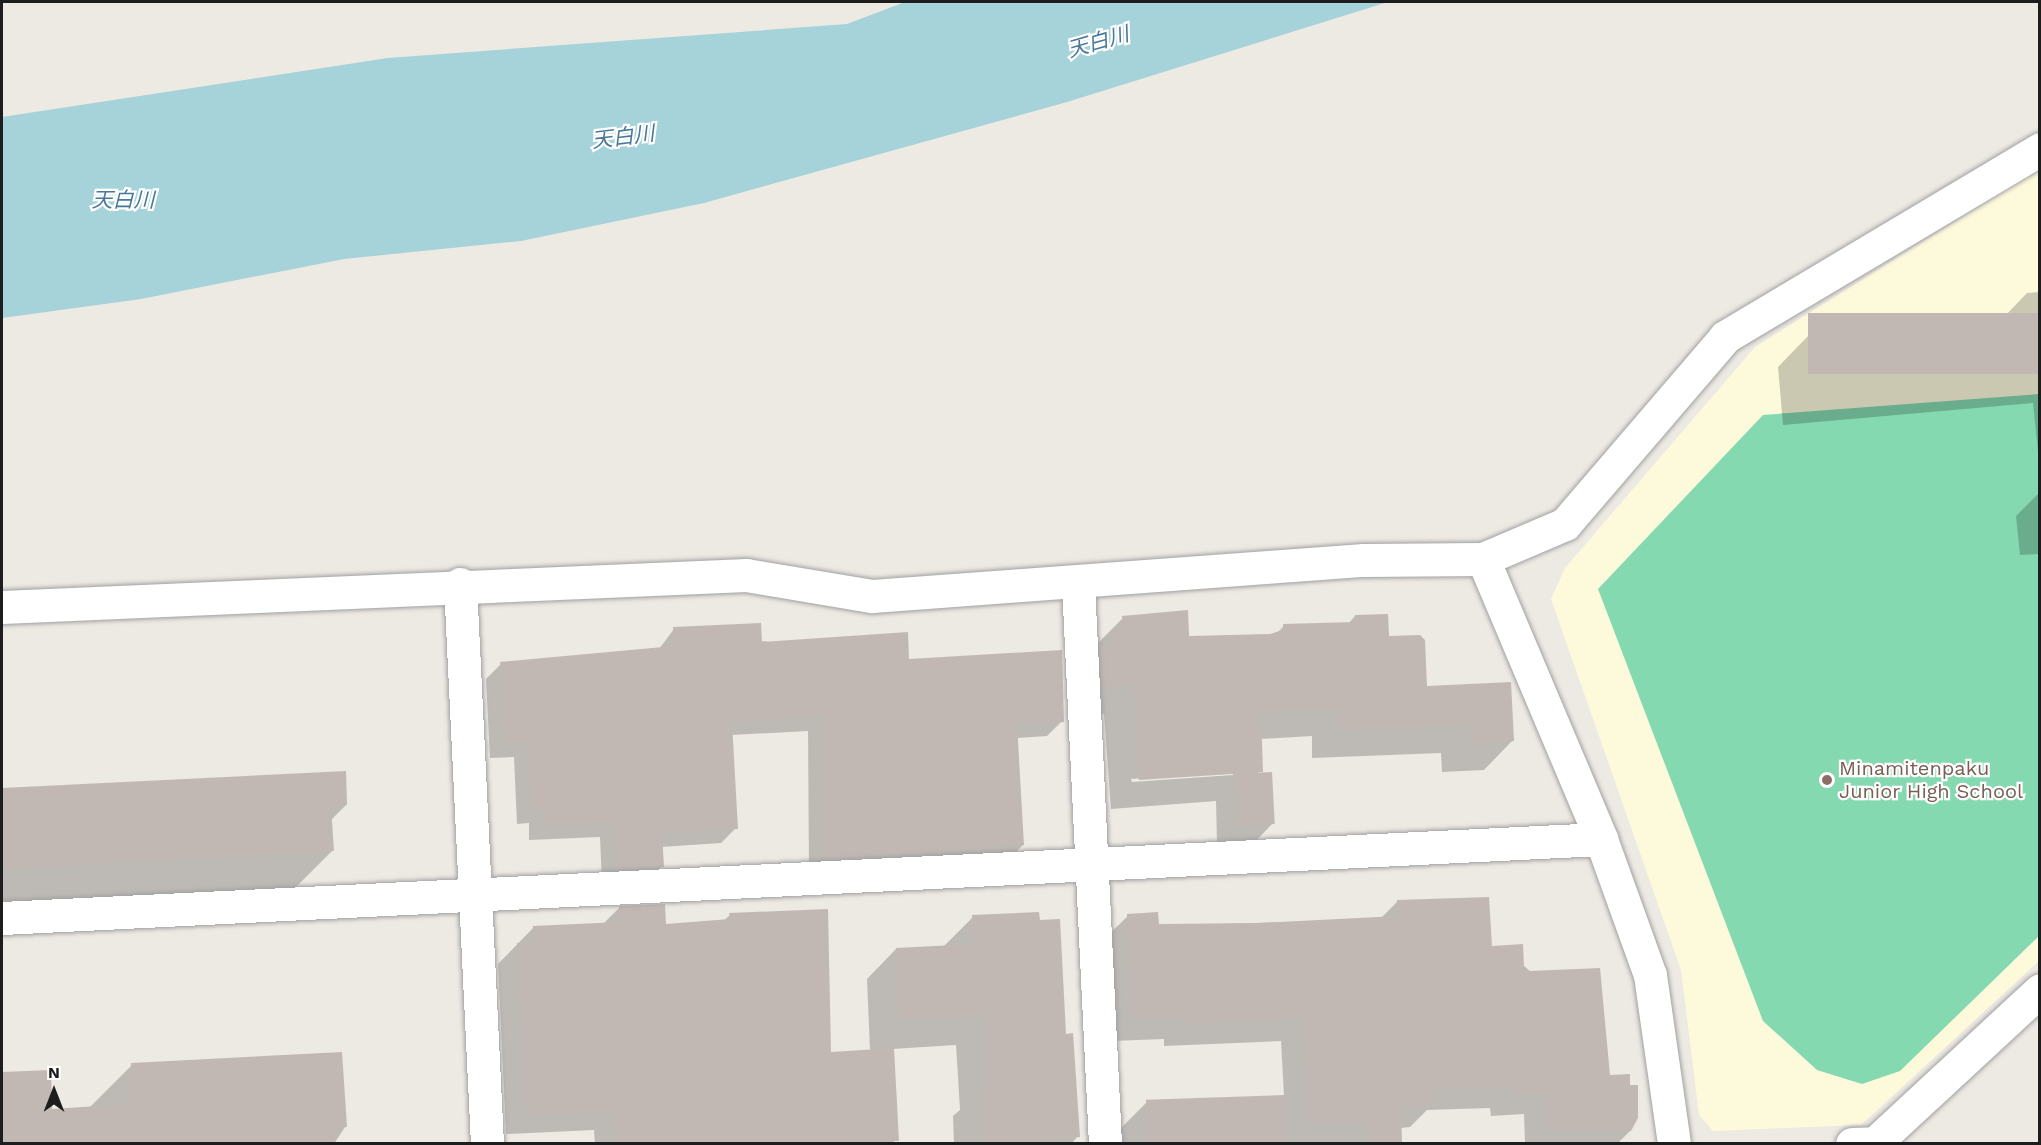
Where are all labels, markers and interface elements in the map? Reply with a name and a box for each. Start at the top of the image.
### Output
water label: 天白川 [1064,21,1132,63]
water label: 天白川 [590,121,656,153]
water label: 天白川 [92,187,154,213]
place label: Minamitenpaku Junior High School [1839,756,2024,803]
marker: Minamitenpaku Junior High School [1820,773,1834,787]
north arrow [24,1061,84,1121]
text: N [48,1063,60,1082]

